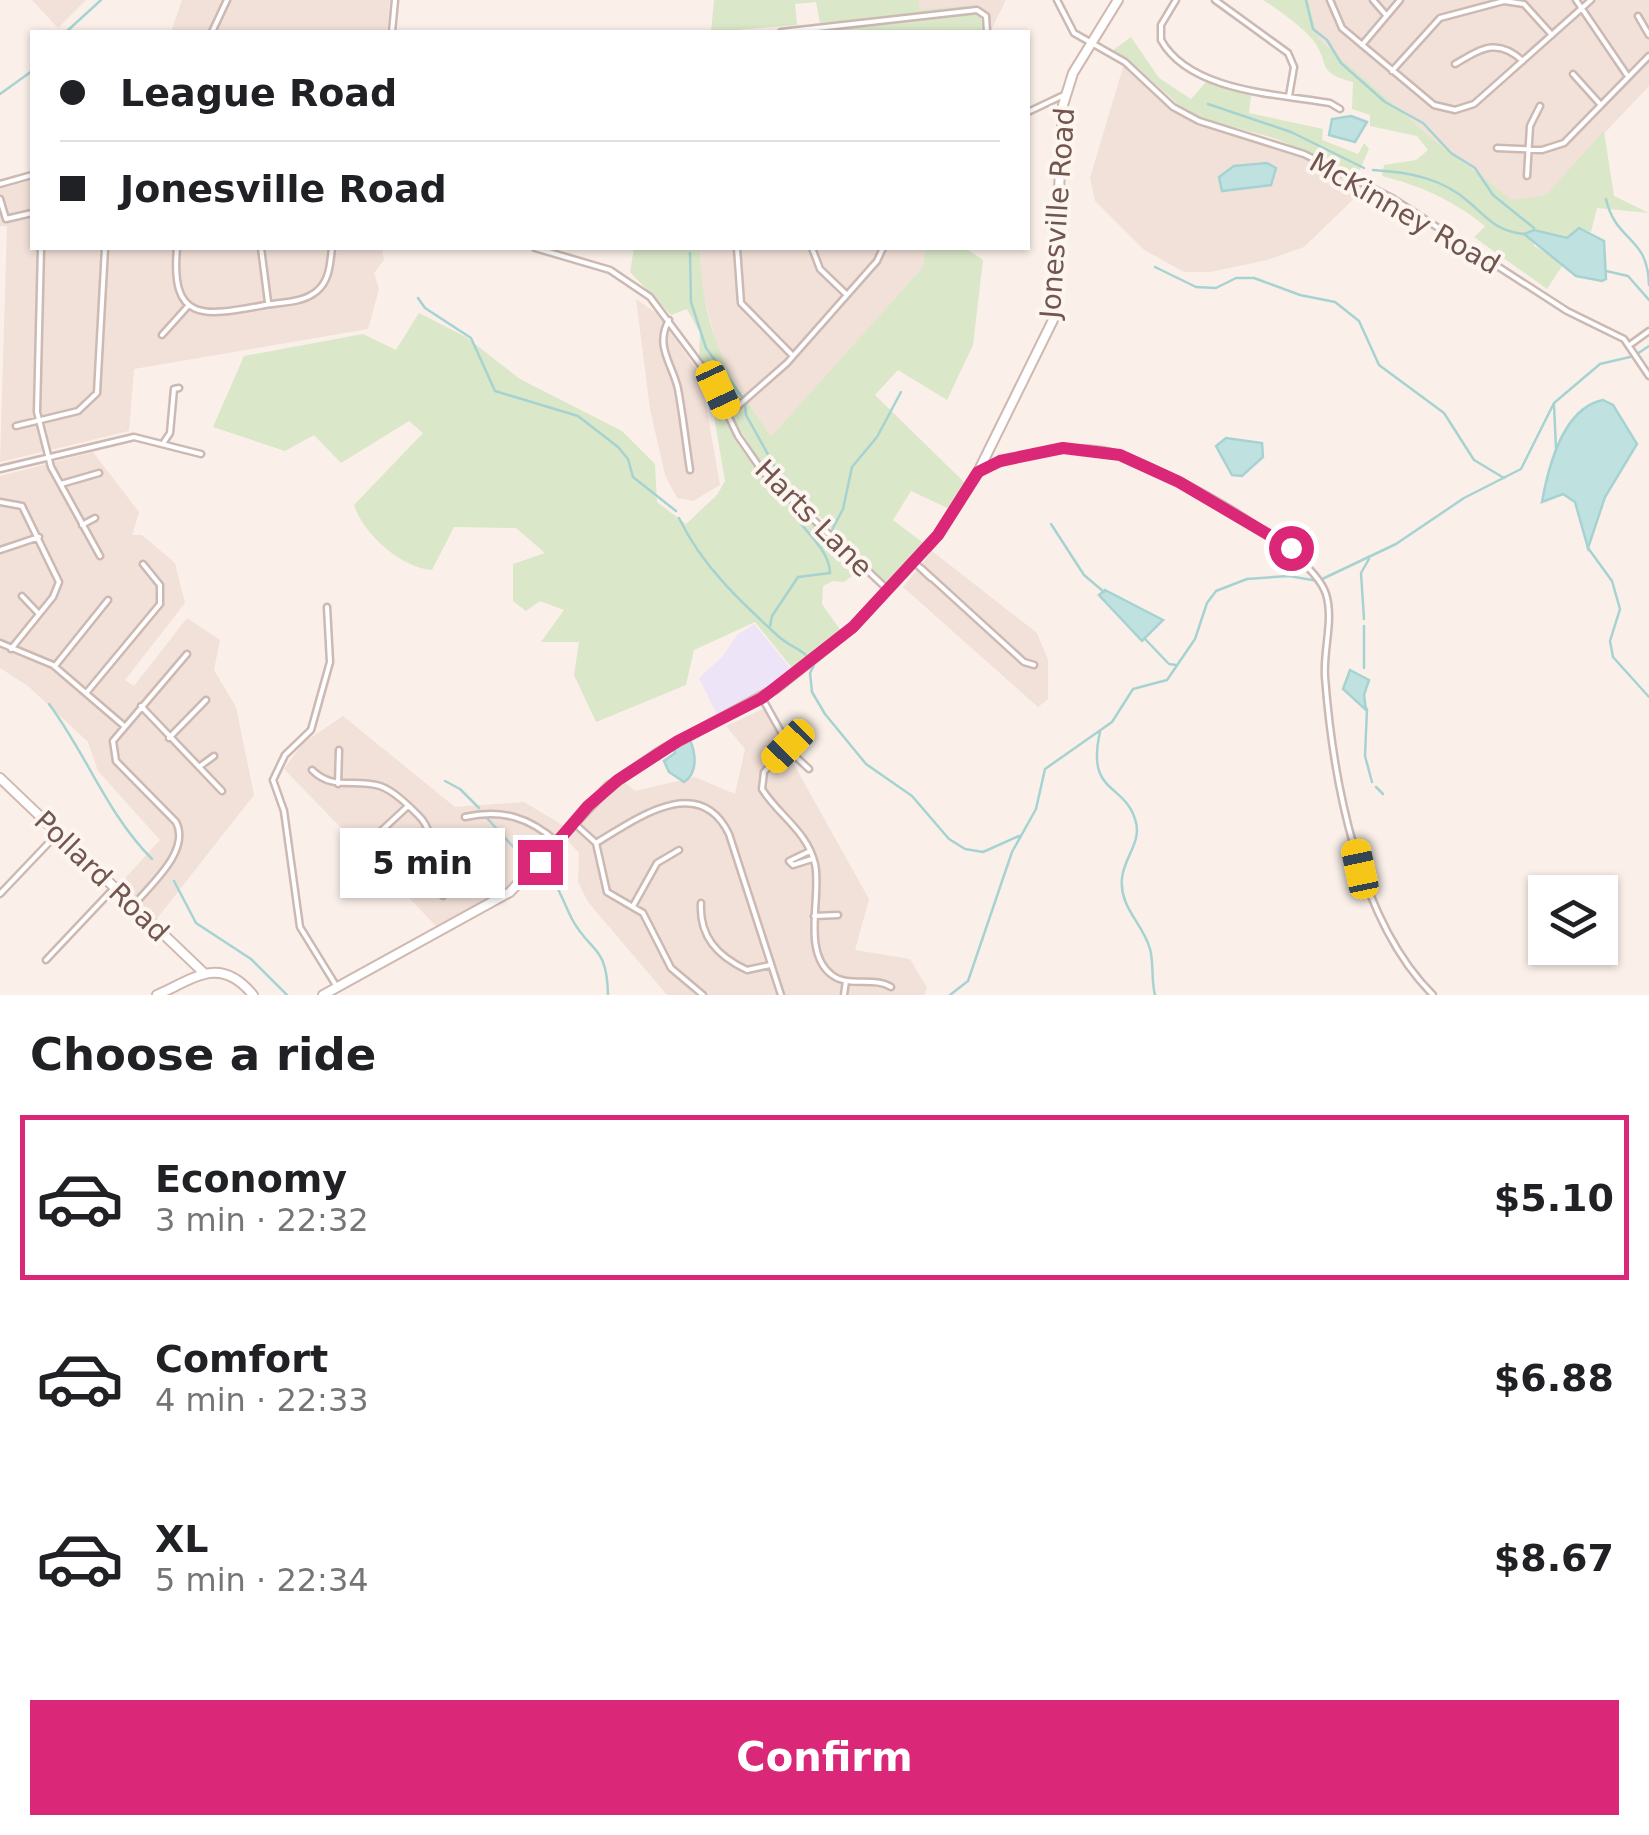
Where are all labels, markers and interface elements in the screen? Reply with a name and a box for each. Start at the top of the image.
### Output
text: League Road [120,71,397,115]
street label: Jonesville Road [1034,107,1081,322]
street label: McKinney Road [1304,146,1506,281]
text: Jonesville Road [120,167,447,211]
car [692,356,744,424]
street label: Harts Lane [748,453,879,584]
route start [1269,526,1314,571]
car [756,714,820,778]
street label: Pollard Road [28,804,176,949]
callout: 5 min [340,827,505,897]
car [1339,837,1381,901]
route end [518,840,563,885]
text: 5 min [372,844,473,882]
map controls [1528,875,1618,965]
button: layers [1528,875,1618,965]
text: Choose a ride [30,1028,376,1081]
icon: car [35,1153,125,1243]
text: Economy [155,1157,347,1201]
text: $5.10 [1494,1176,1614,1220]
text: 3 min · 22:32 [155,1201,369,1239]
icon: car [35,1333,125,1423]
text: Comfort [155,1337,328,1381]
text: $6.88 [1494,1356,1614,1400]
text: 4 min · 22:33 [155,1381,369,1419]
icon: car [35,1513,125,1603]
text: XL [155,1517,209,1561]
text: $8.67 [1494,1536,1614,1580]
text: 5 min · 22:34 [155,1561,369,1599]
button: Confirm [30,1700,1619,1815]

